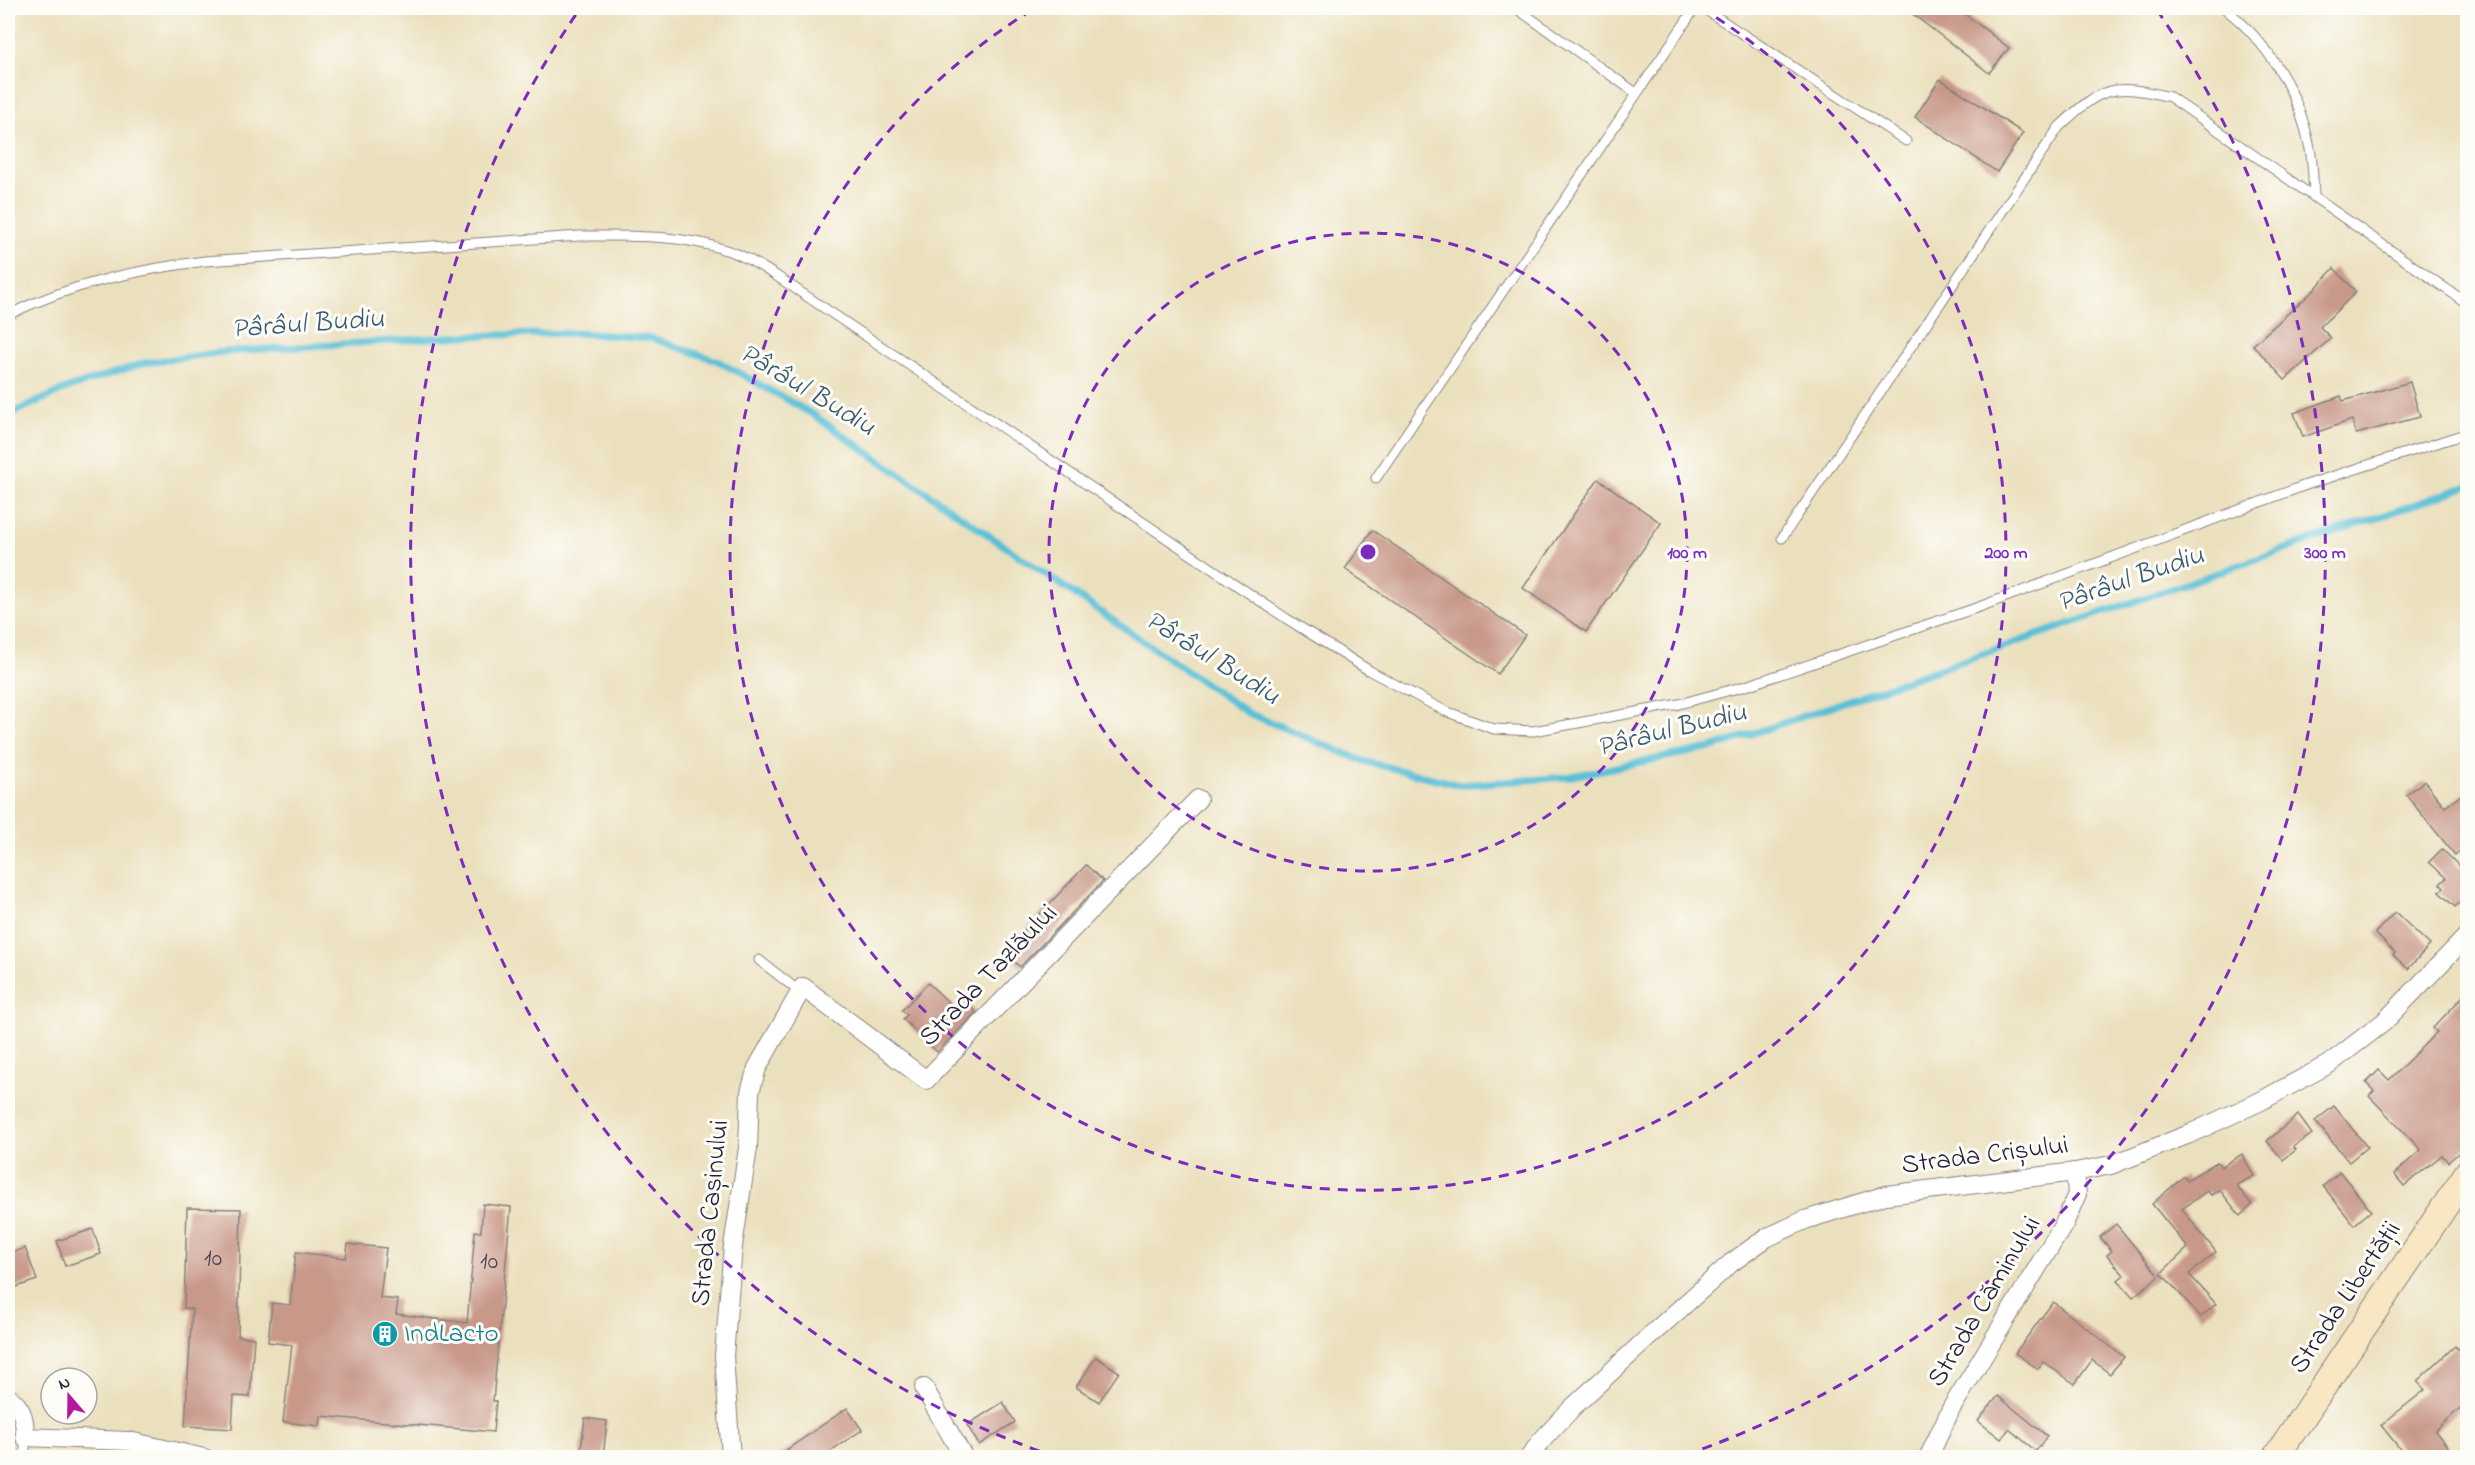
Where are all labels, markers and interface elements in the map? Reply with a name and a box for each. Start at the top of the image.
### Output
water label: Pârâul Budiu [230,299,386,351]
water label: Pârâul Budiu [731,334,883,448]
water label: Pârâul Budiu [2052,536,2210,624]
text: 100 m [1667,541,1707,567]
text: 200 m [1984,541,2028,567]
text: 300 m [2303,541,2346,567]
centre of rings [1358,542,1378,562]
water label: Pârâul Budiu [1136,601,1288,717]
water label: Pârâul Budiu [1593,693,1751,769]
street label: Strada Tazlăului [911,896,1067,1056]
street label: Strada Cașinului [682,1118,740,1308]
street label: Strada Crișului [1899,1126,2071,1186]
street label: Strada Căminului [1918,1209,2052,1395]
street label: Strada Libertății [2280,1214,2412,1382]
house number: 10 [204,1242,222,1277]
house number: 10 [480,1245,498,1280]
place label: IndLacto [404,1315,499,1354]
building icon: IndLacto [370,1319,400,1349]
north arrow [39,1366,99,1426]
text: N [55,1371,74,1397]

